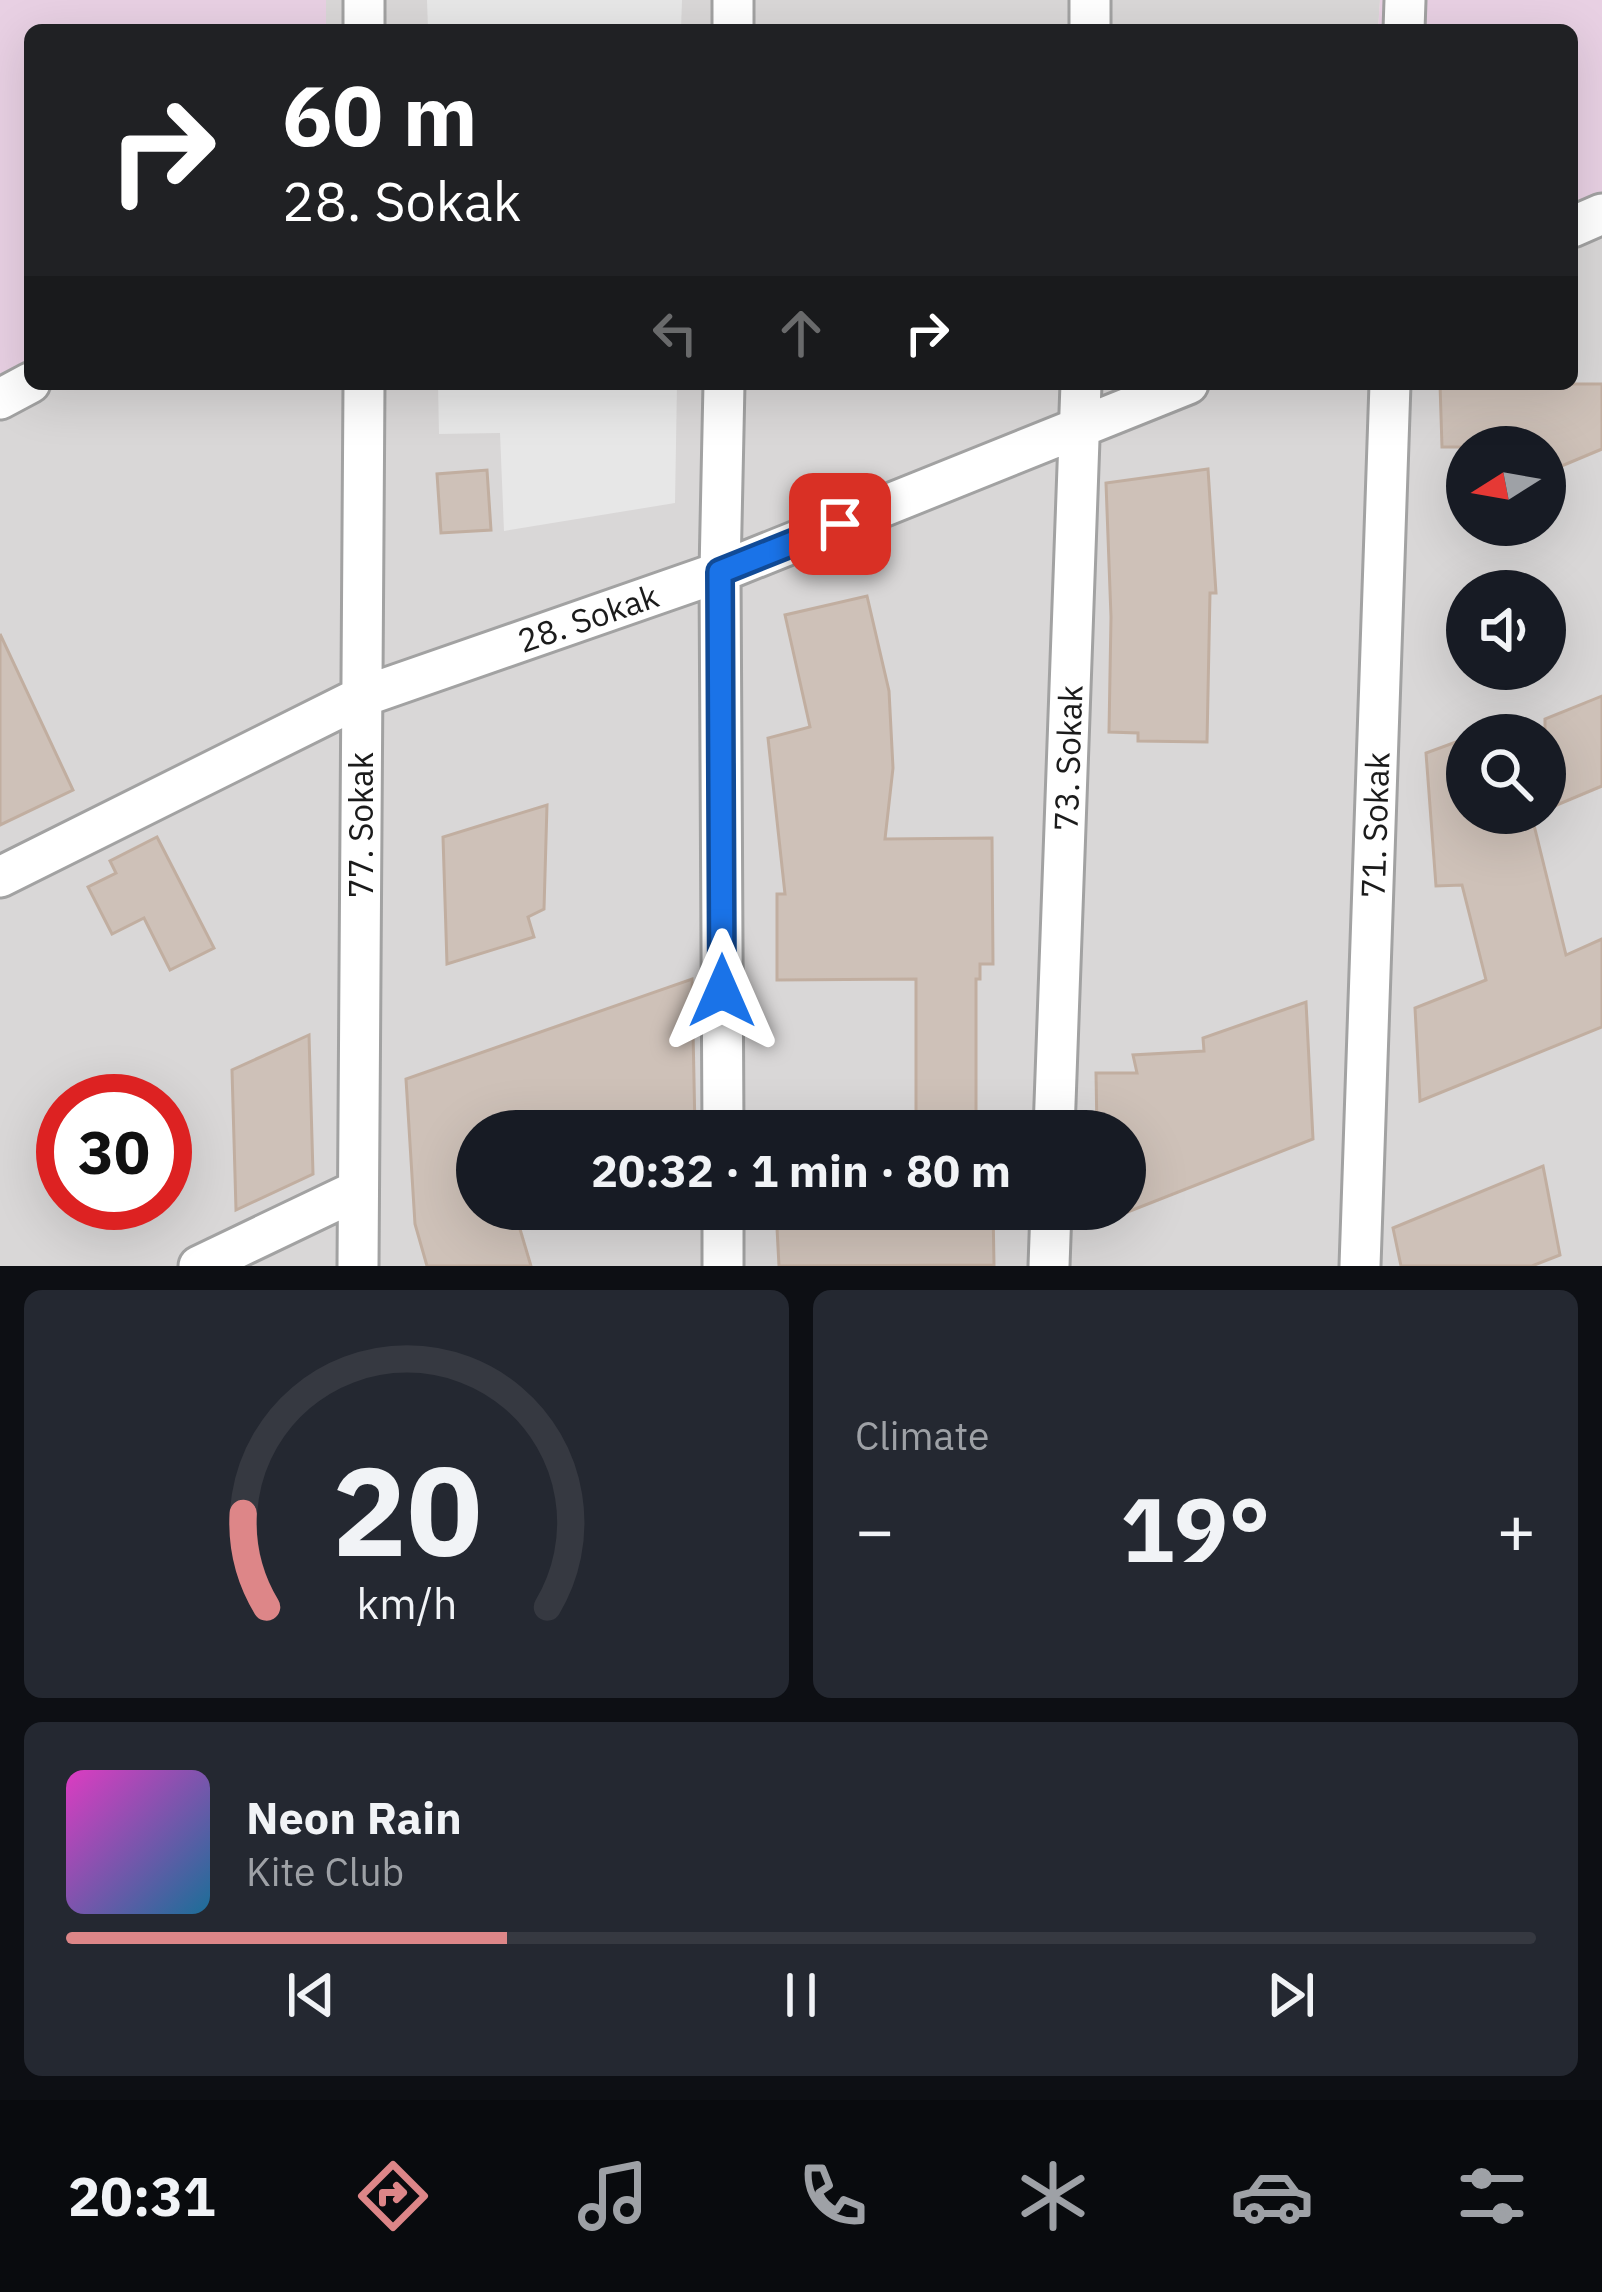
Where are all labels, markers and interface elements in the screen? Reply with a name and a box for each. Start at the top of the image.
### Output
text: 60 m [282,60,478,169]
icon: right [84,72,240,228]
text: 28. Sokak [282,166,521,236]
icon: left [642,300,708,366]
icon: ahead [768,300,834,366]
icon: right [894,300,960,366]
north arrow [1446,426,1566,546]
map controls [1446,426,1566,834]
pin [789,473,891,575]
icon: arrive [807,491,873,557]
button: sound [1446,570,1566,690]
street label: 28. Sokak [512,573,664,662]
street label: 73. Sokak [1043,684,1092,832]
button: search [1446,714,1566,834]
street label: 71. Sokak [1350,751,1399,899]
street label: 77. Sokak [339,752,382,898]
position arrow [659,928,785,1054]
speed limit sign: 30 [36,1074,192,1230]
text: 20:32 · 1 min · 80 m [591,1141,1011,1199]
text: Climate [855,1410,989,1461]
text: 20 [332,1428,481,1590]
text: 19° [1120,1470,1271,1587]
text: − [855,1486,895,1572]
text: + [1496,1486,1536,1572]
text: km/h [356,1575,457,1631]
text: Neon Rain [246,1788,462,1846]
text: Kite Club [246,1846,404,1897]
icon: previous [278,1962,344,2028]
icon: pause [768,1962,834,2028]
icon: next [1258,1962,1324,2028]
icon: directions [351,2154,435,2238]
icon: music [571,2154,655,2238]
icon: phone [791,2154,875,2238]
icon: climate [1011,2154,1095,2238]
icon: car [1230,2154,1314,2238]
icon: filters [1450,2154,1534,2238]
text: 20:31 [68,2161,215,2231]

